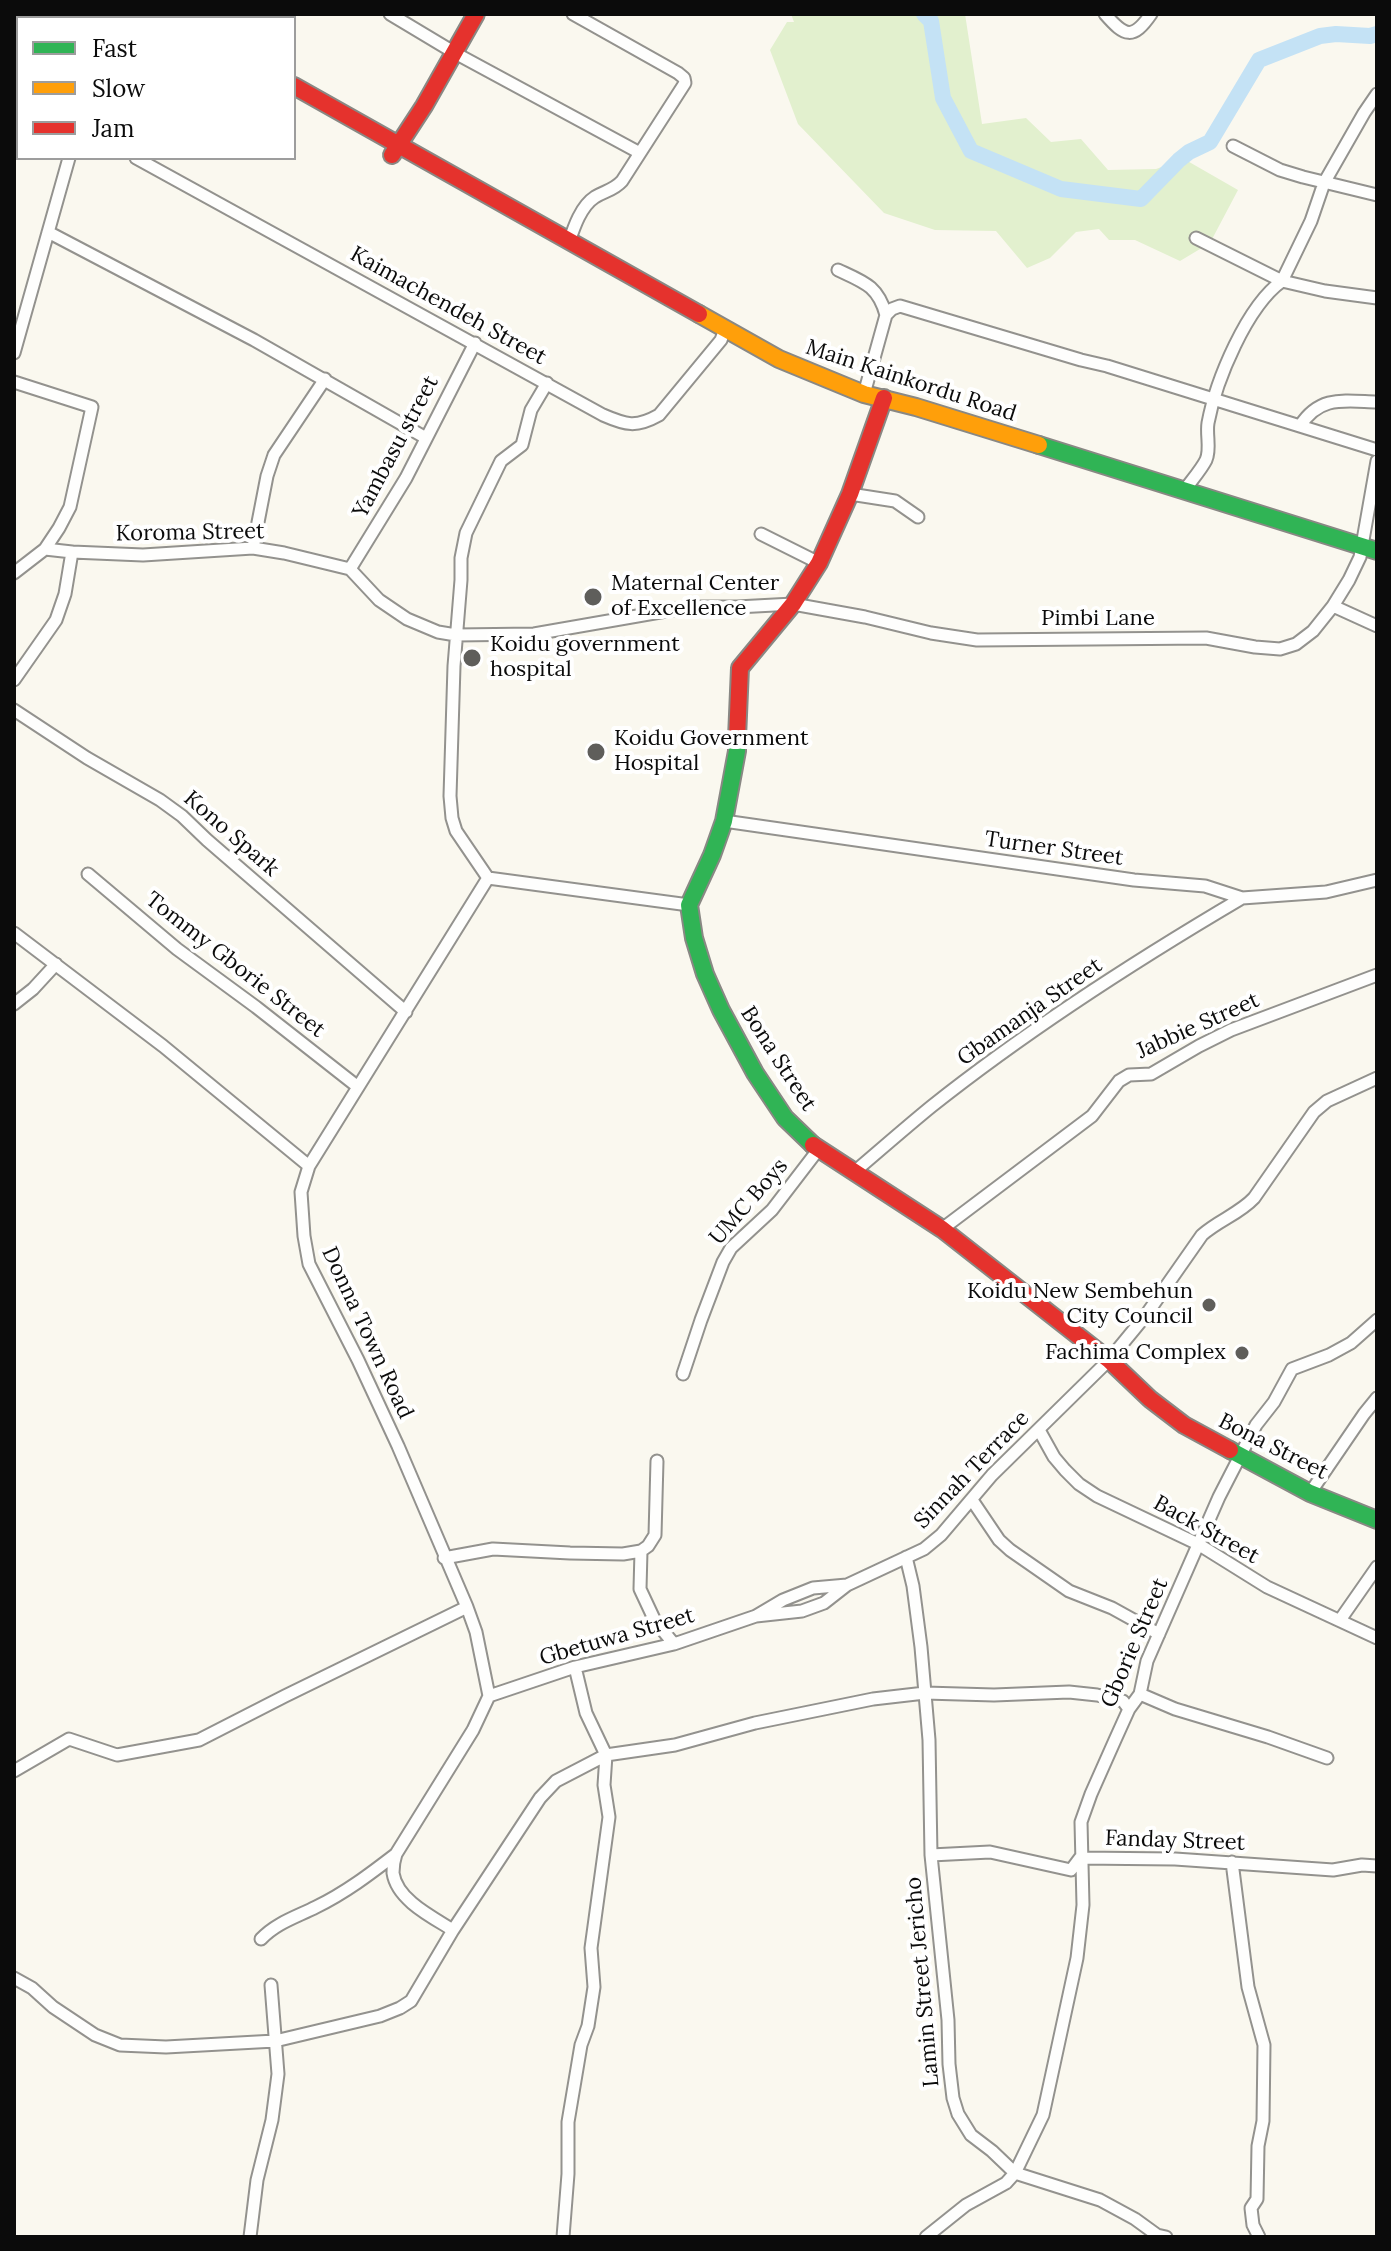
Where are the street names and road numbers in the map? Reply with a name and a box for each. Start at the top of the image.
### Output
street label: Kaimachendeh Street [345,241,551,371]
street label: Main Kainkordu Road [802,334,1020,428]
street label: Yambasu street [347,371,445,523]
street label: Koroma Street [115,519,265,547]
street label: Pimbi Lane [1041,606,1155,632]
street label: Kono Spark [178,785,284,883]
street label: Turner Street [983,826,1125,872]
street label: Tommy Gborie Street [140,887,330,1043]
street label: Gbamanja Street [953,952,1107,1072]
street label: Jabbie Street [1133,987,1263,1065]
street label: Bona Street [734,1002,822,1116]
street label: UMC Boys [704,1153,794,1251]
street label: Donna Town Road [316,1243,418,1423]
street label: Sinnah Terrace [909,1405,1035,1535]
street label: Bona Street [1214,1408,1332,1486]
street label: Back Street [1149,1490,1263,1570]
street label: Gborie Street [1096,1574,1174,1712]
street label: Gbetuwa Street [537,1602,697,1672]
street label: Fanday Street [1105,1825,1245,1857]
street label: Lamin Street Jericho [901,1876,945,2088]

